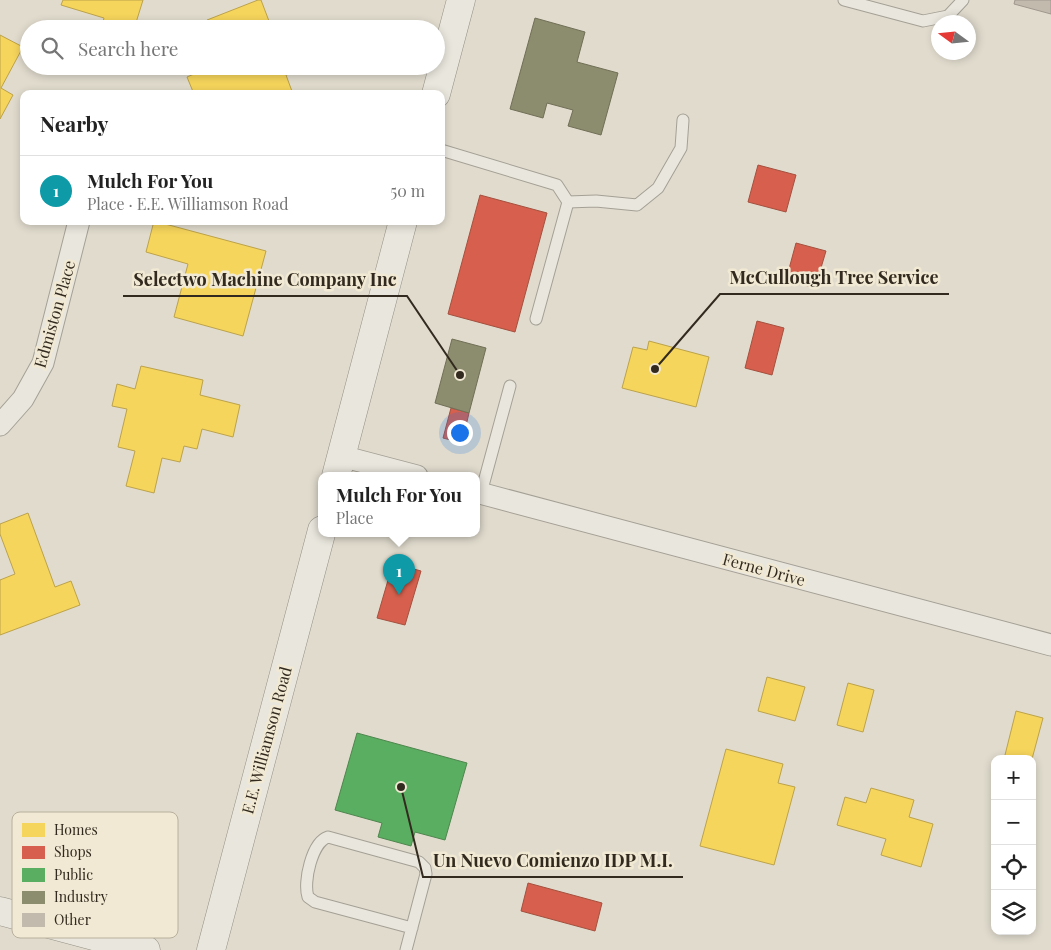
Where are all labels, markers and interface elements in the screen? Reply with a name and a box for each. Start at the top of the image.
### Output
north arrow [931,15,976,60]
search box [20,20,445,75]
icon: search [38,34,66,62]
text: Search here [78,35,178,61]
text: Nearby [40,109,109,137]
text: Mulch For You [87,167,213,193]
text: 1 [53,180,59,201]
text: 50 m [391,180,425,201]
text: Place · E.E. Williamson Road [87,193,289,214]
street label: Edmiston Place [29,258,79,370]
callout: McCullough Tree Service [720,261,949,294]
callout: Selectwo Machine Company Inc [123,263,407,296]
text: McCullough Tree Service [730,265,938,289]
text: Selectwo Machine Company Inc [133,267,397,291]
your location [447,420,473,446]
popup [318,472,480,537]
text: Mulch For You [336,481,462,507]
text: Place [336,507,373,528]
street label: Ferne Drive [720,548,808,590]
pin: 1 [383,554,415,595]
street label: E.E. Williamson Road [236,664,296,816]
map controls [991,755,1036,935]
button: + [991,755,1036,800]
button: − [991,800,1036,845]
legend [12,812,178,938]
text: Homes [54,820,98,839]
text: Shops [54,842,92,861]
callout: Un Nuevo Comienzo IDP M.I. [423,844,683,877]
button: locate [991,845,1036,890]
text: Un Nuevo Comienzo IDP M.I. [433,848,673,872]
text: Public [54,865,93,884]
text: Industry [54,887,108,906]
button: layers [991,890,1036,935]
text: Other [54,910,92,929]

